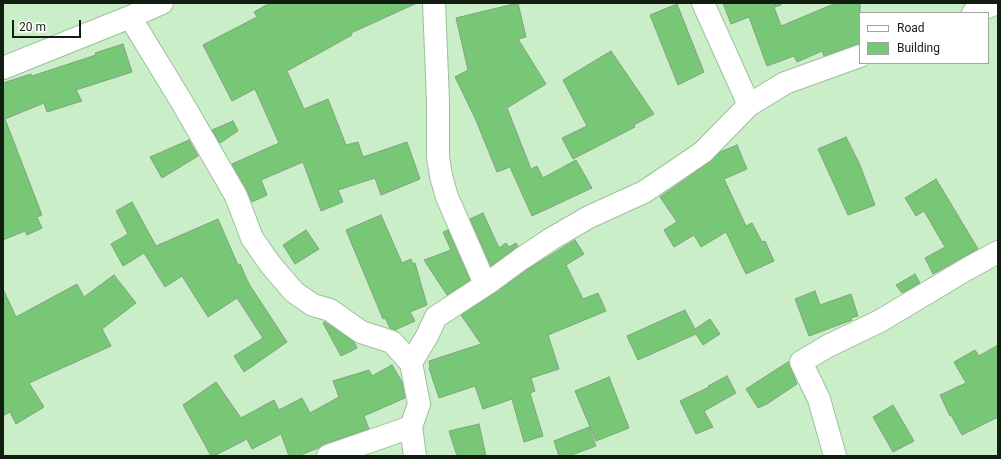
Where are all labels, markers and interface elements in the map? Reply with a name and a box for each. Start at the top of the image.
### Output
scale bar [14,12,83,38]
legend [859,12,989,64]
text: 20 m [19,20,46,34]
text: Road [897,21,925,35]
text: Building [897,41,940,55]

